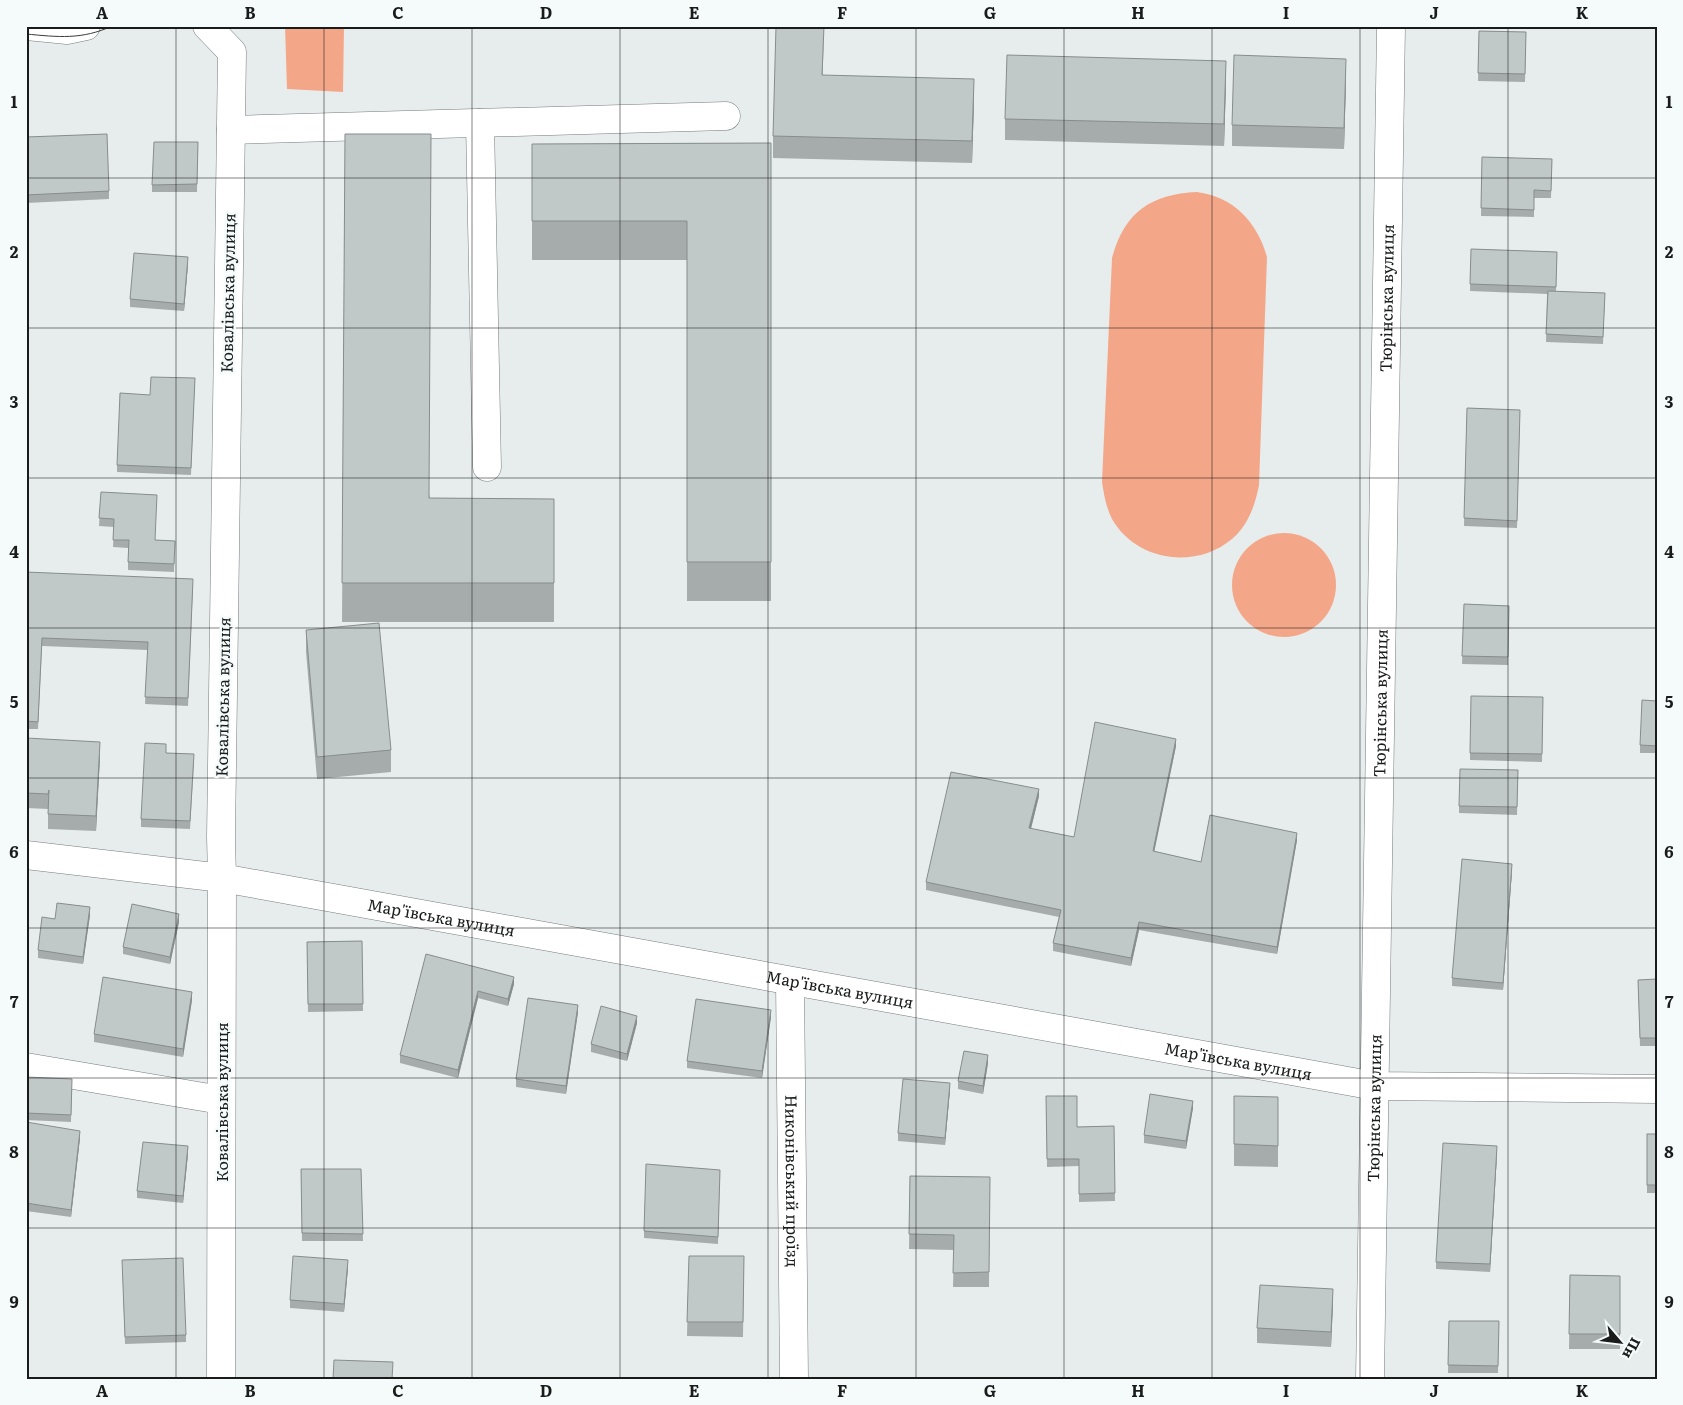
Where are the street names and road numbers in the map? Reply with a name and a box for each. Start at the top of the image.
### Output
street label: Ковалівська вулиця [214,213,240,373]
street label: Тюрінська вулиця [1373,224,1399,372]
street label: Ковалівська вулиця [209,617,235,777]
street label: Тюрінська вулиця [1366,629,1393,777]
street label: Мар'ївська вулиця [366,891,517,942]
street label: Мар'ївська вулиця [764,963,916,1014]
street label: Ковалівська вулиця [209,1022,233,1182]
street label: Тюрінська вулиця [1360,1034,1386,1182]
street label: Мар'ївська вулиця [1163,1035,1314,1085]
street label: Никонівський проїзд [780,1095,806,1267]

